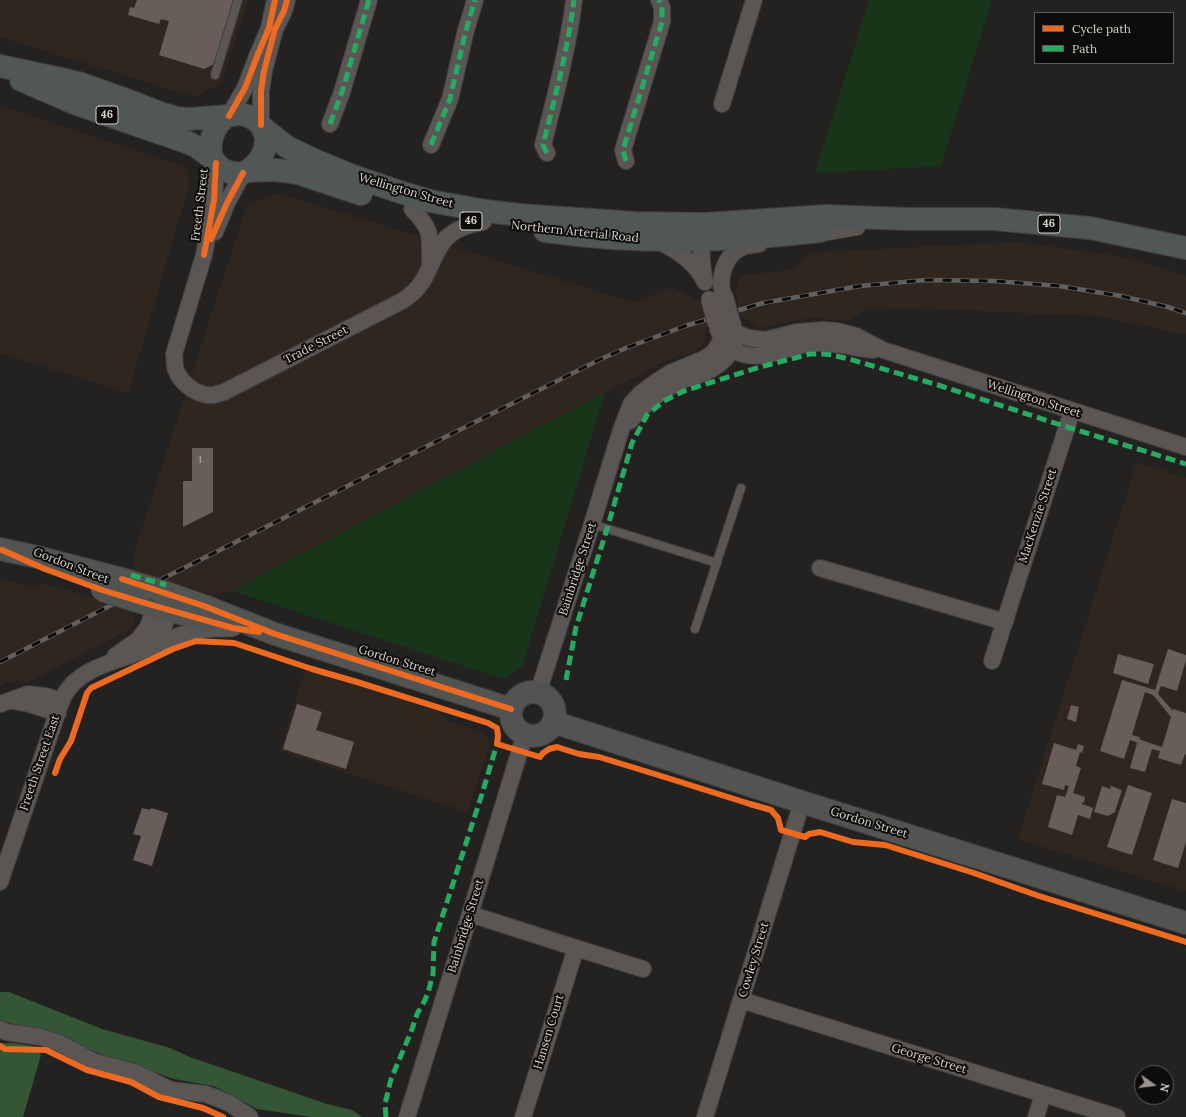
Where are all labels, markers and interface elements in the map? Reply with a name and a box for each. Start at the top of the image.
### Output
legend [1034,12,1174,64]
text: Cycle path [1072,21,1131,36]
text: Path [1072,41,1097,56]
road number: 46 [96,106,118,124]
street label: Freeth Street [188,168,212,242]
street label: Wellington Street [357,171,455,211]
road number: 46 [460,212,482,230]
road number: 46 [1038,215,1060,233]
street label: Northern Arterial Road [510,218,640,246]
street label: Trade Street [282,323,350,367]
street label: Wellington Street [985,377,1083,421]
house number: 1 [198,454,202,466]
street label: MacKenzie Street [1016,467,1060,565]
street label: Bainbridge Street [556,521,600,617]
street label: Gordon Street [31,545,111,587]
street label: Gordon Street [357,642,437,680]
street label: Freeth Street East [17,713,63,813]
street label: Gordon Street [829,804,909,842]
street label: Bainbridge Street [445,877,487,975]
street label: Cowley Street [736,921,772,999]
street label: Hansen Court [531,993,567,1071]
street label: George Street [890,1041,968,1077]
north arrow [1134,1065,1174,1105]
text: N [1157,1082,1172,1093]

